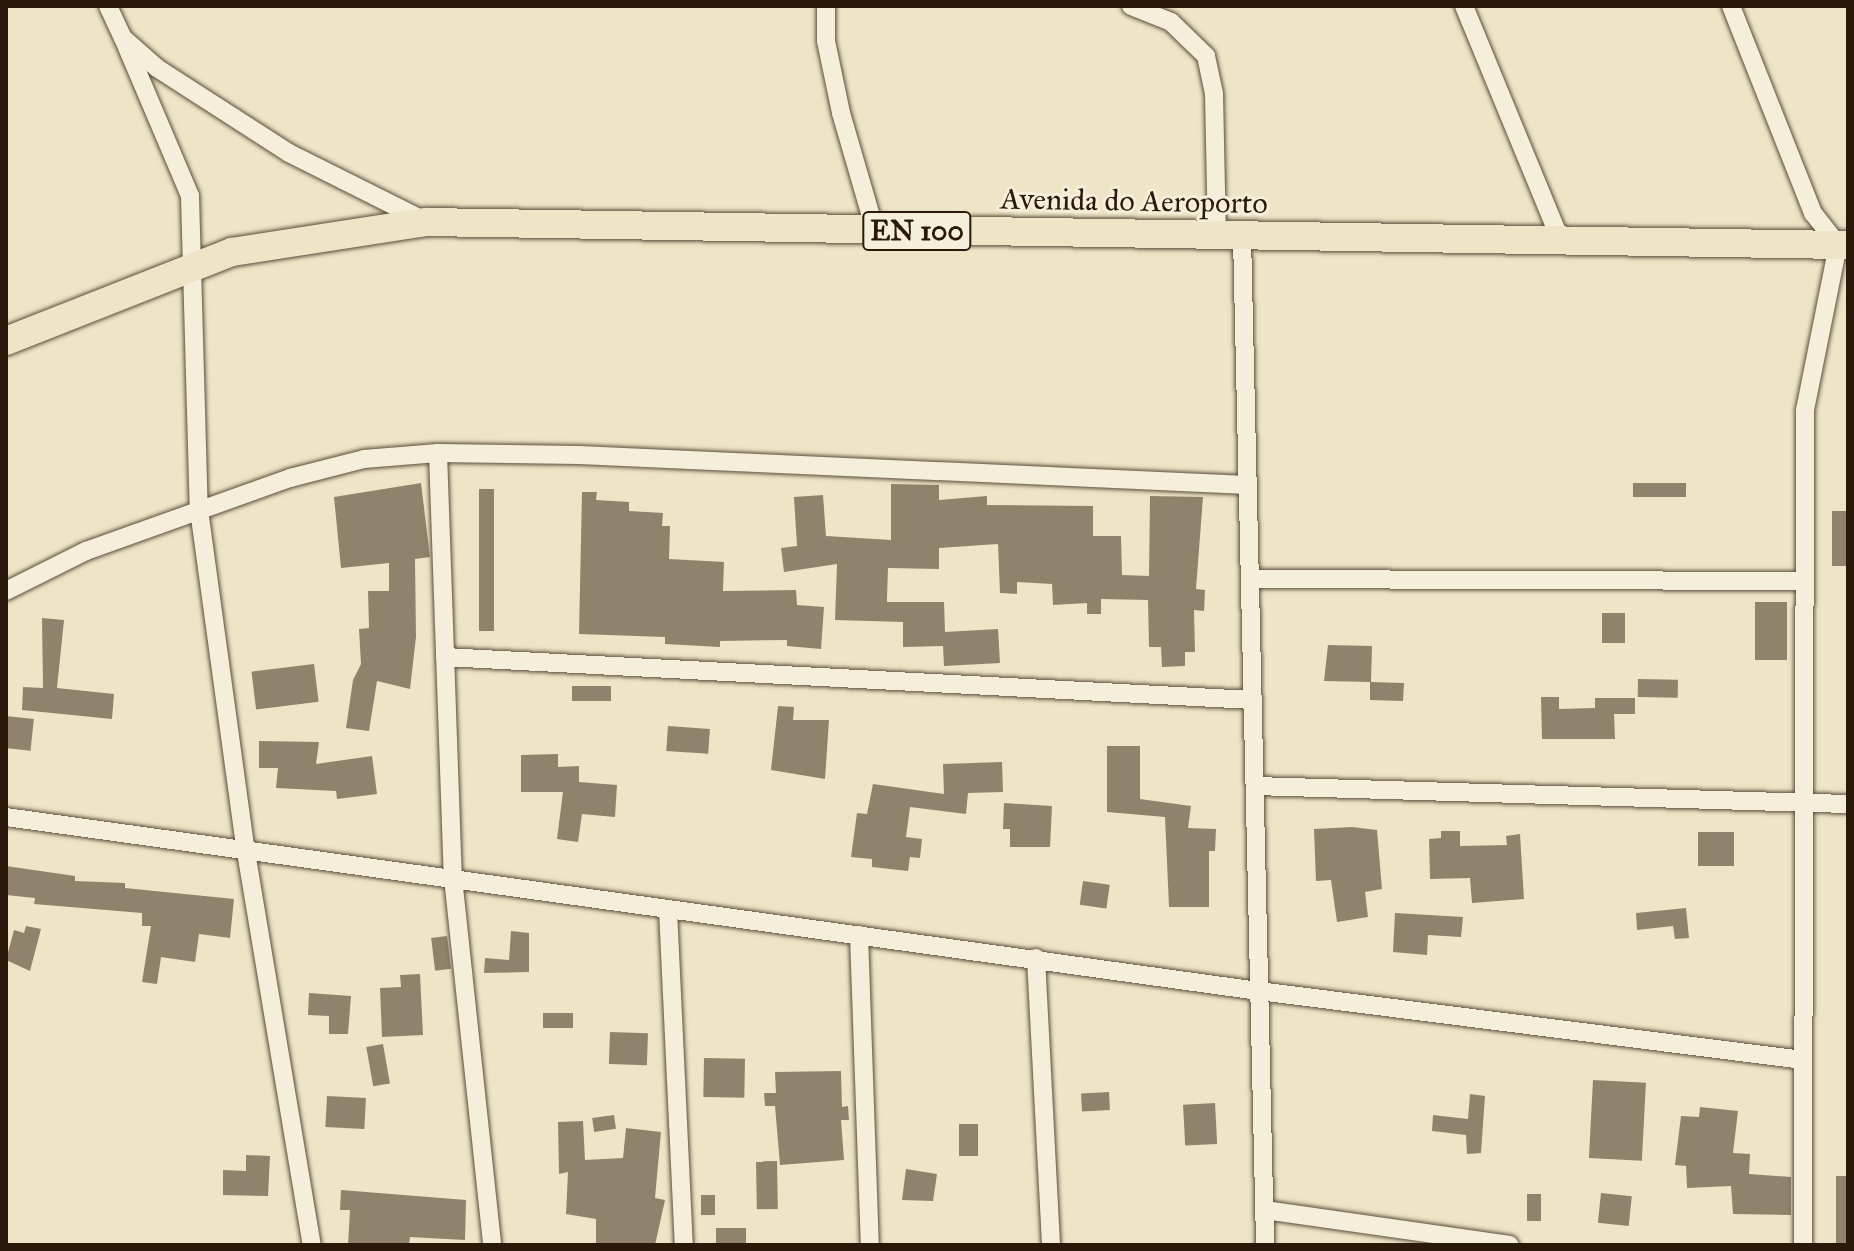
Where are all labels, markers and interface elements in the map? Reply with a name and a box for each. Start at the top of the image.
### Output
street label: Avenida do Aeroporto [1000,181,1268,221]
road number: EN 100 [861,207,973,255]

